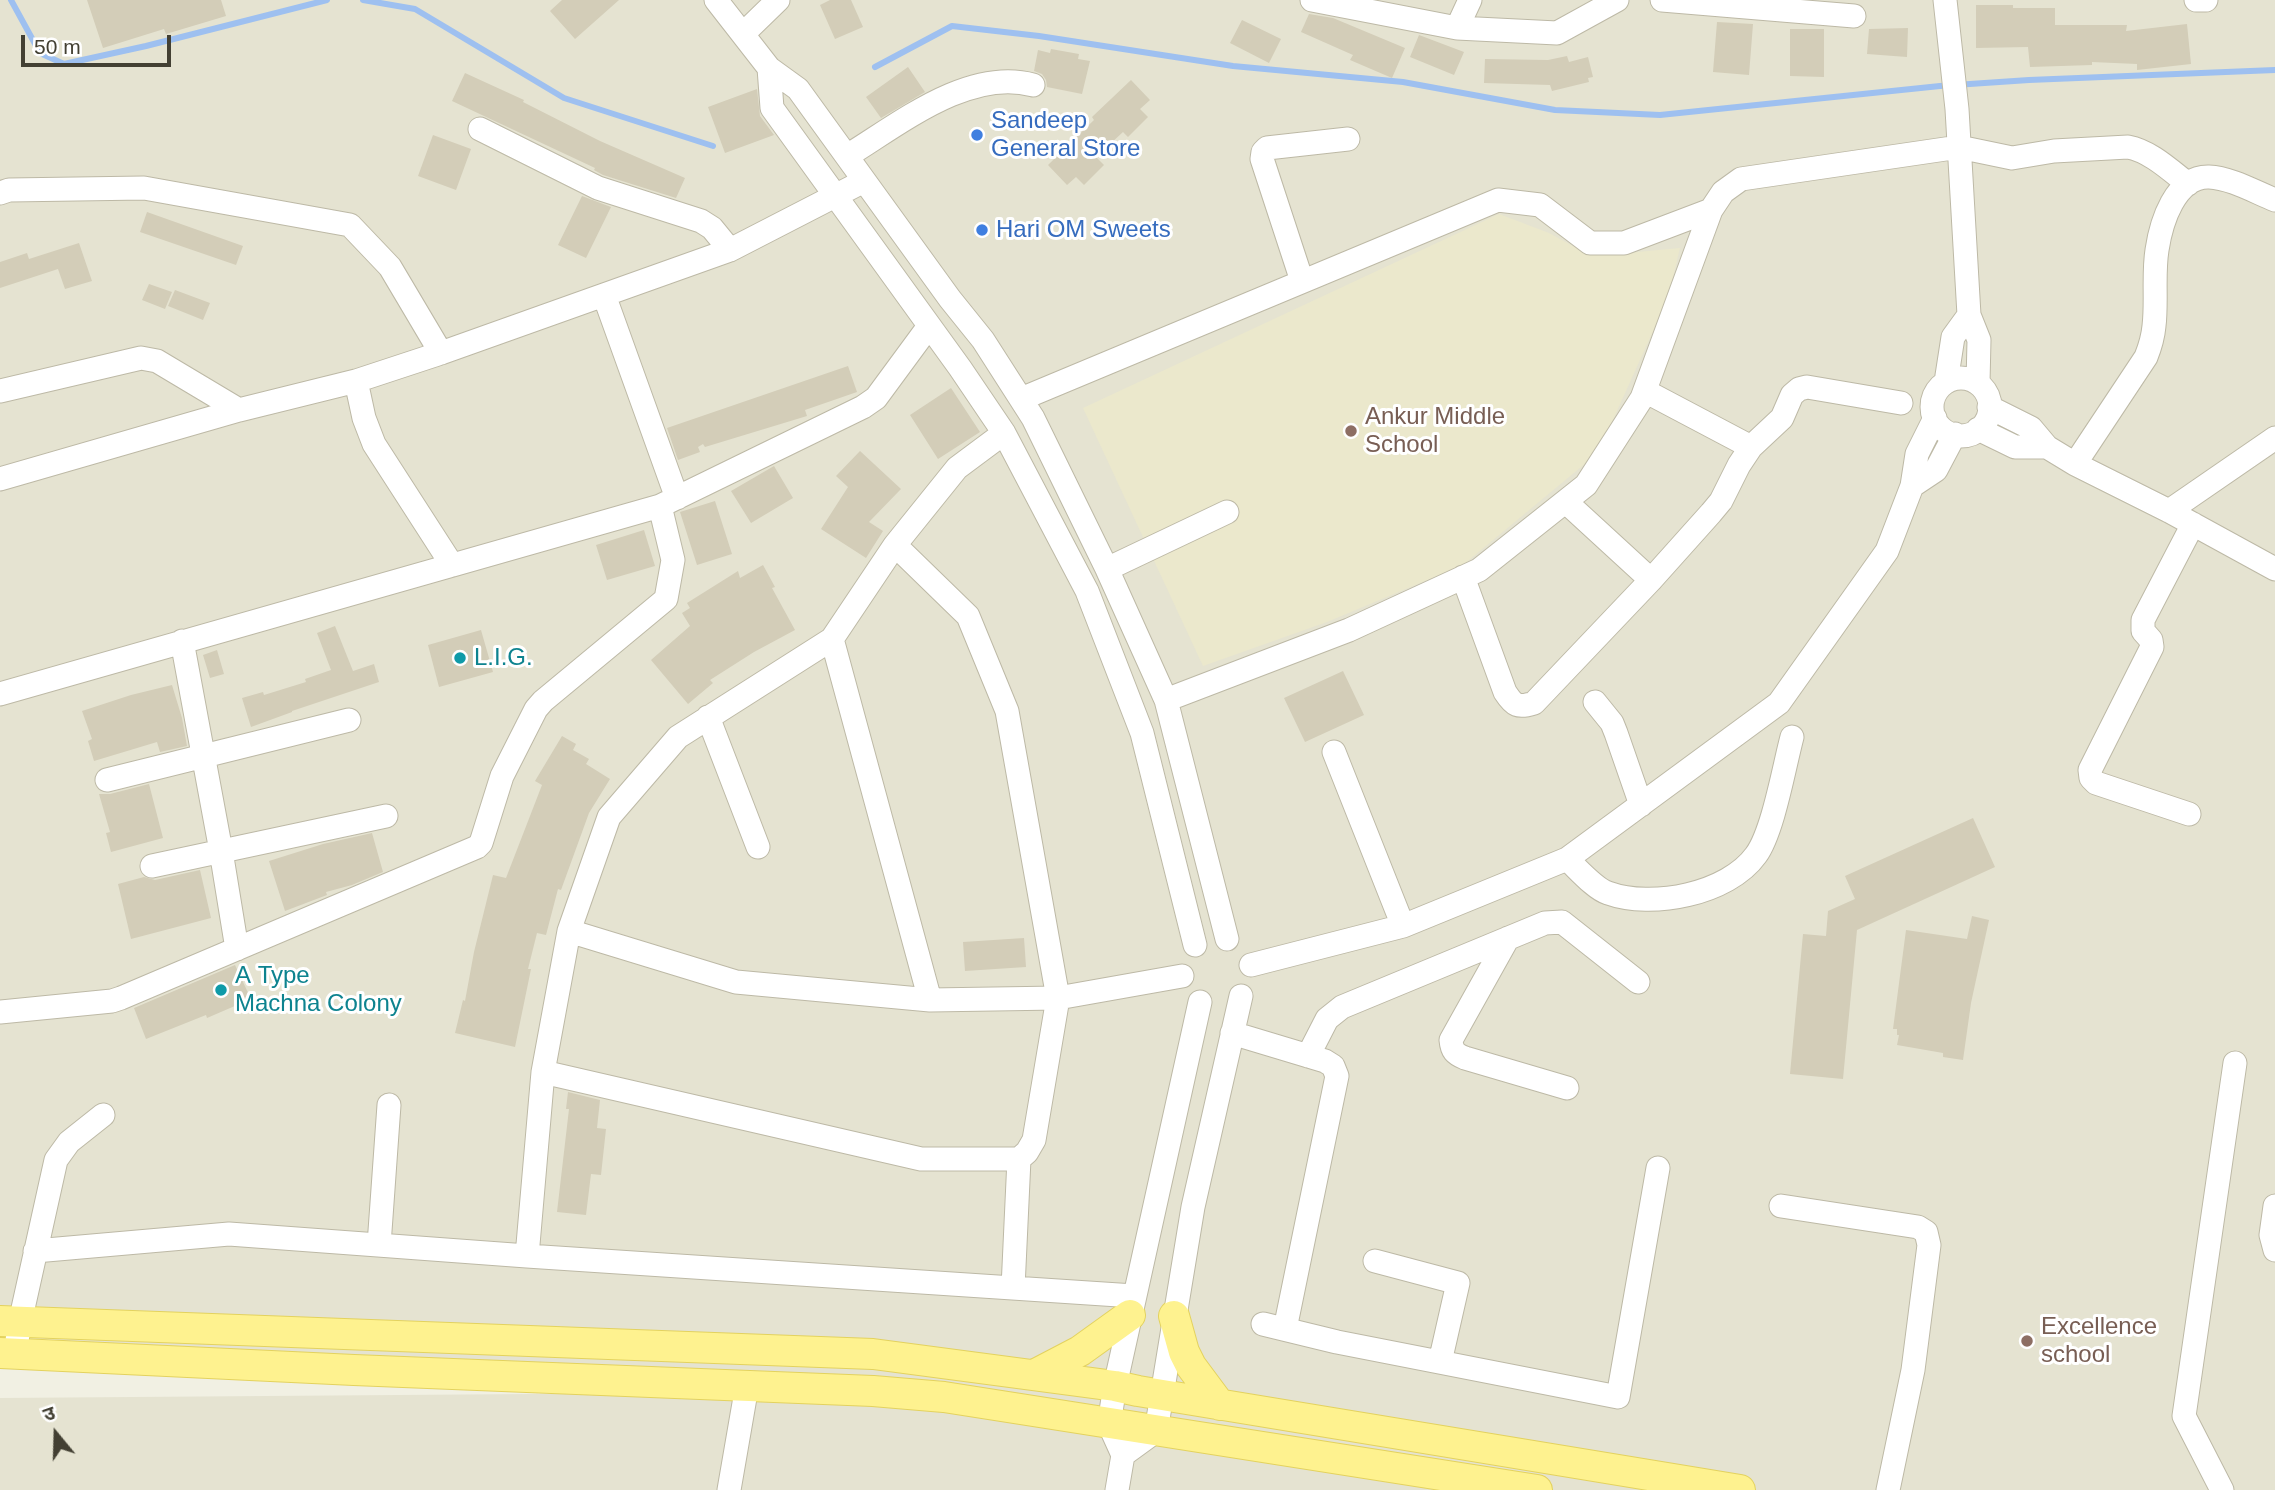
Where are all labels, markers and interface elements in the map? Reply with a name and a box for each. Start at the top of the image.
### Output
scale bar [24,21,175,65]
text: 50 m [34,35,81,58]
place label: Sandeep General Store [991,107,1140,163]
marker: Sandeep General Store [969,127,985,143]
place label: Hari OM Sweets [996,216,1171,244]
marker: Hari OM Sweets [974,222,990,238]
place label: Ankur Middle School [1365,403,1505,459]
marker: Ankur Middle School [1343,423,1359,439]
place label: L.I.G. [474,644,533,672]
marker: L.I.G. [452,650,468,666]
place label: A Type Machna Colony [235,962,402,1018]
marker: A Type Machna Colony [213,982,229,998]
place label: Excellence school [2041,1313,2157,1369]
marker: Excellence school [2019,1333,2035,1349]
north arrow [21,1399,91,1469]
text: उ [40,1402,58,1425]

